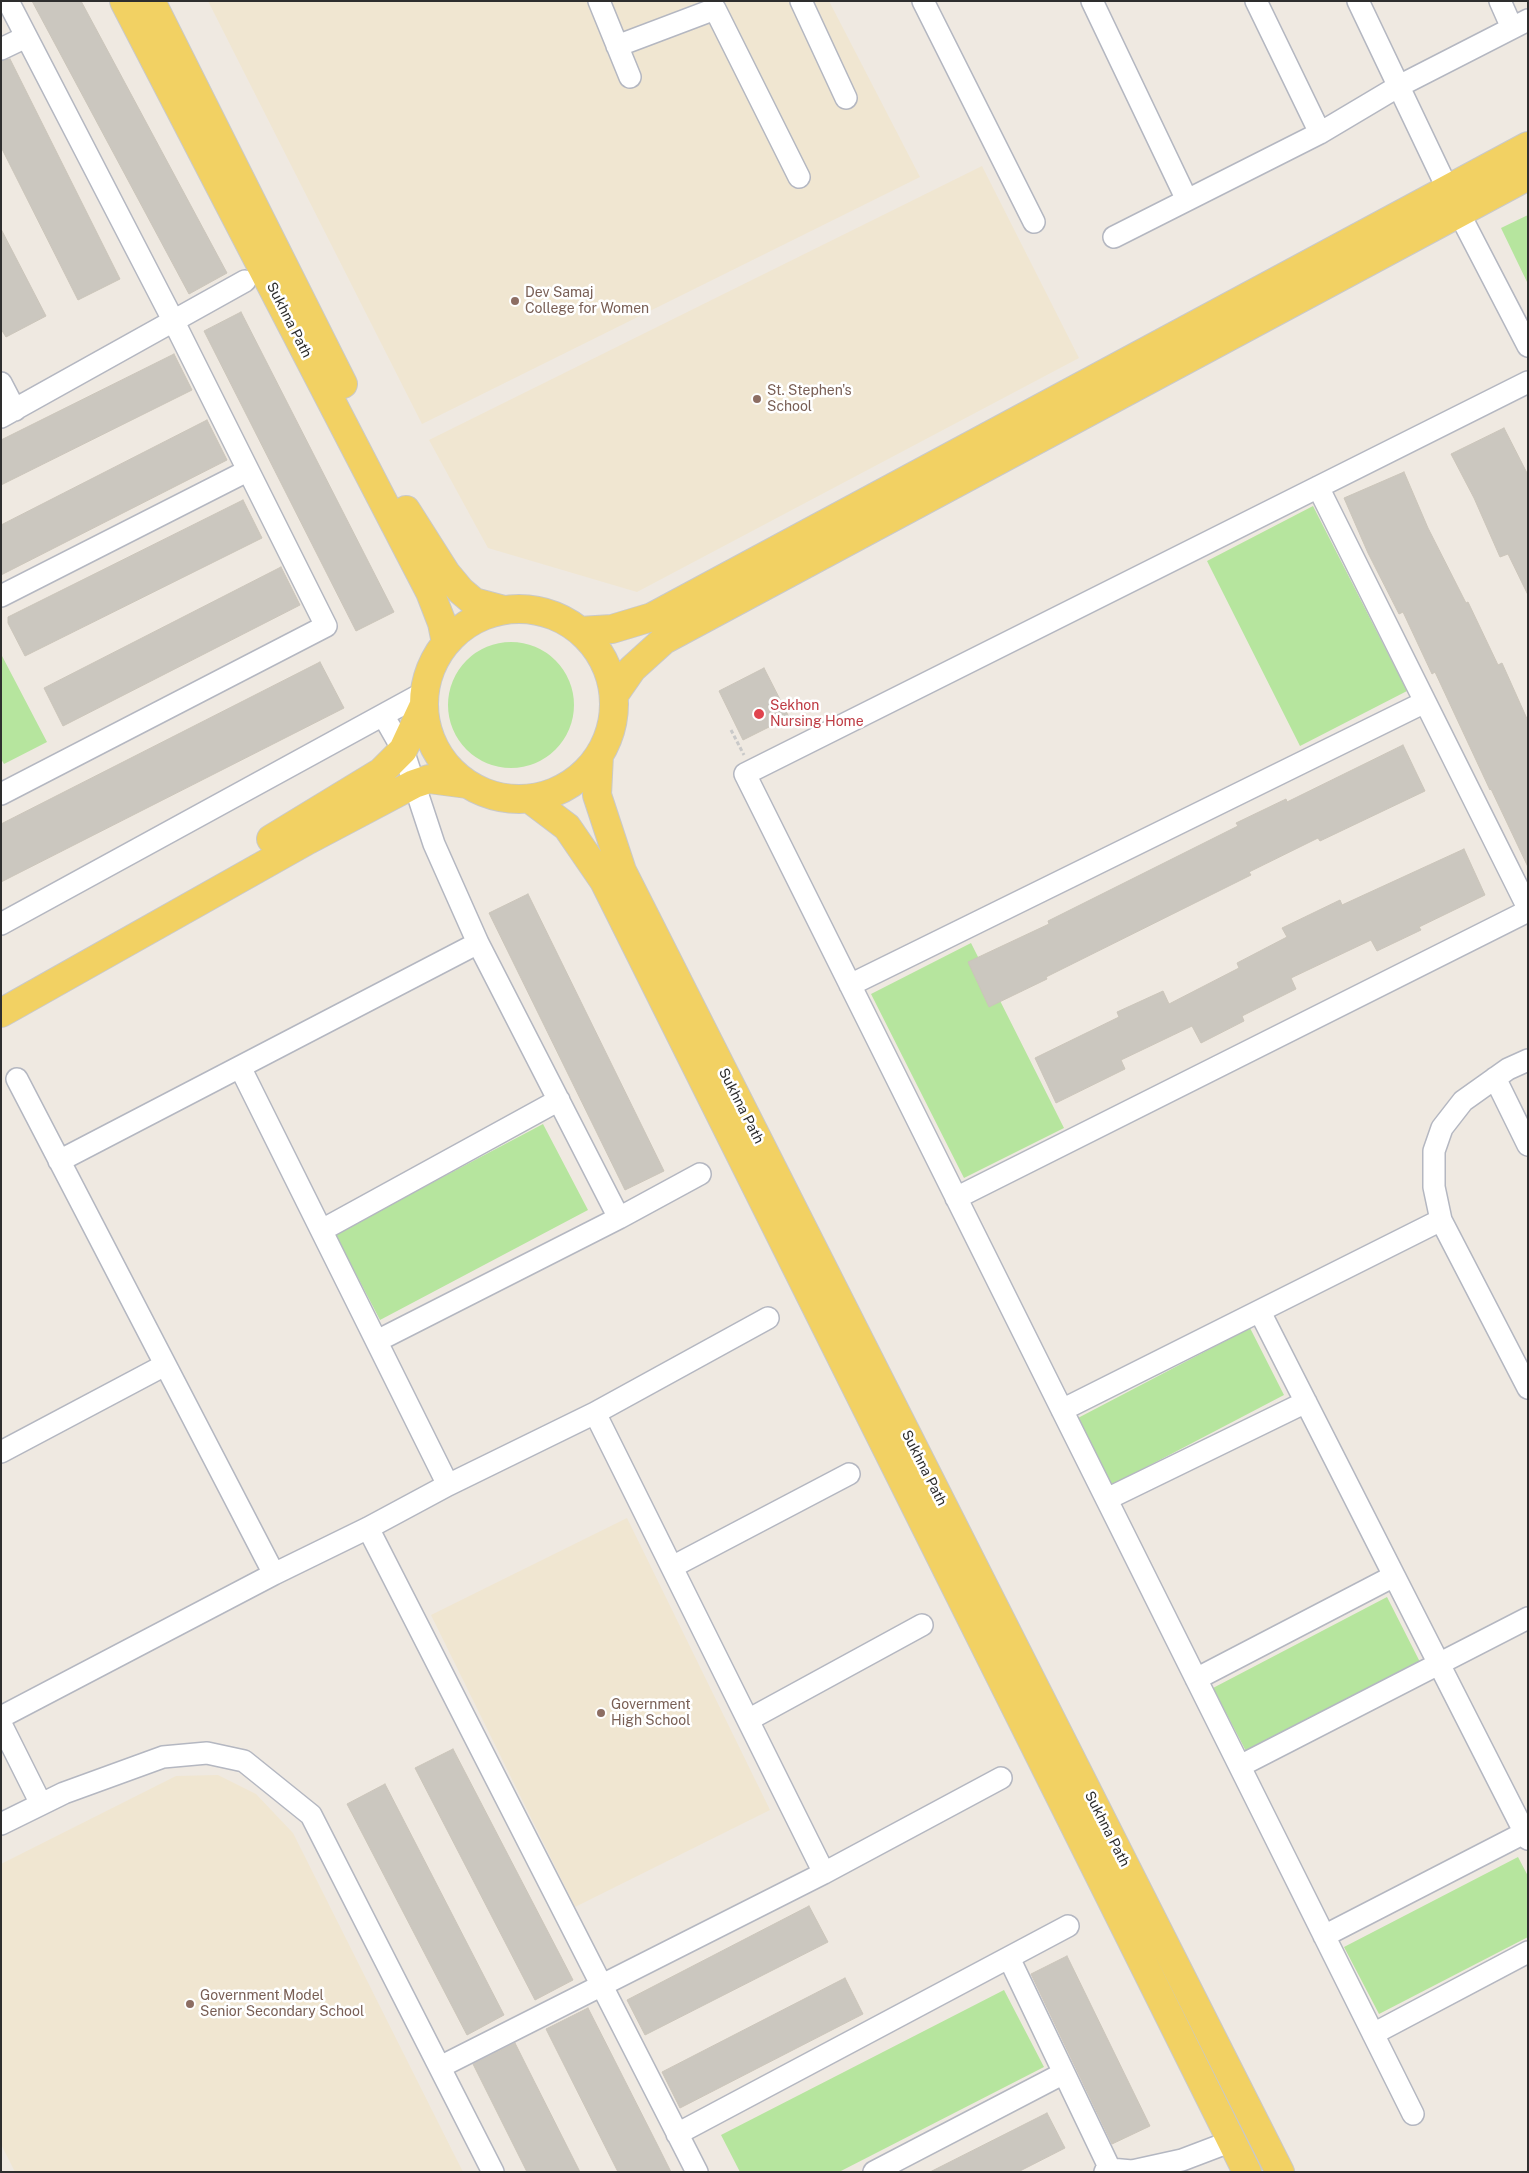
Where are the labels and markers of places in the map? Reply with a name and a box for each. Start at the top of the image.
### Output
place label: Dev Samaj College for Women [525,285,649,318]
marker: Dev Samaj College for Women [509,295,521,307]
place label: St. Stephen's School [767,383,852,416]
marker: St. Stephen's School [751,393,763,405]
place label: Sekhon Nursing Home [770,698,864,730]
marker: Sekhon Nursing Home [752,707,766,721]
place label: Government High School [611,1697,691,1730]
marker: Government High School [595,1707,607,1719]
place label: Government Model Senior Secondary School [200,1988,364,2020]
marker: Government Model Senior Secondary School [184,1998,196,2010]

